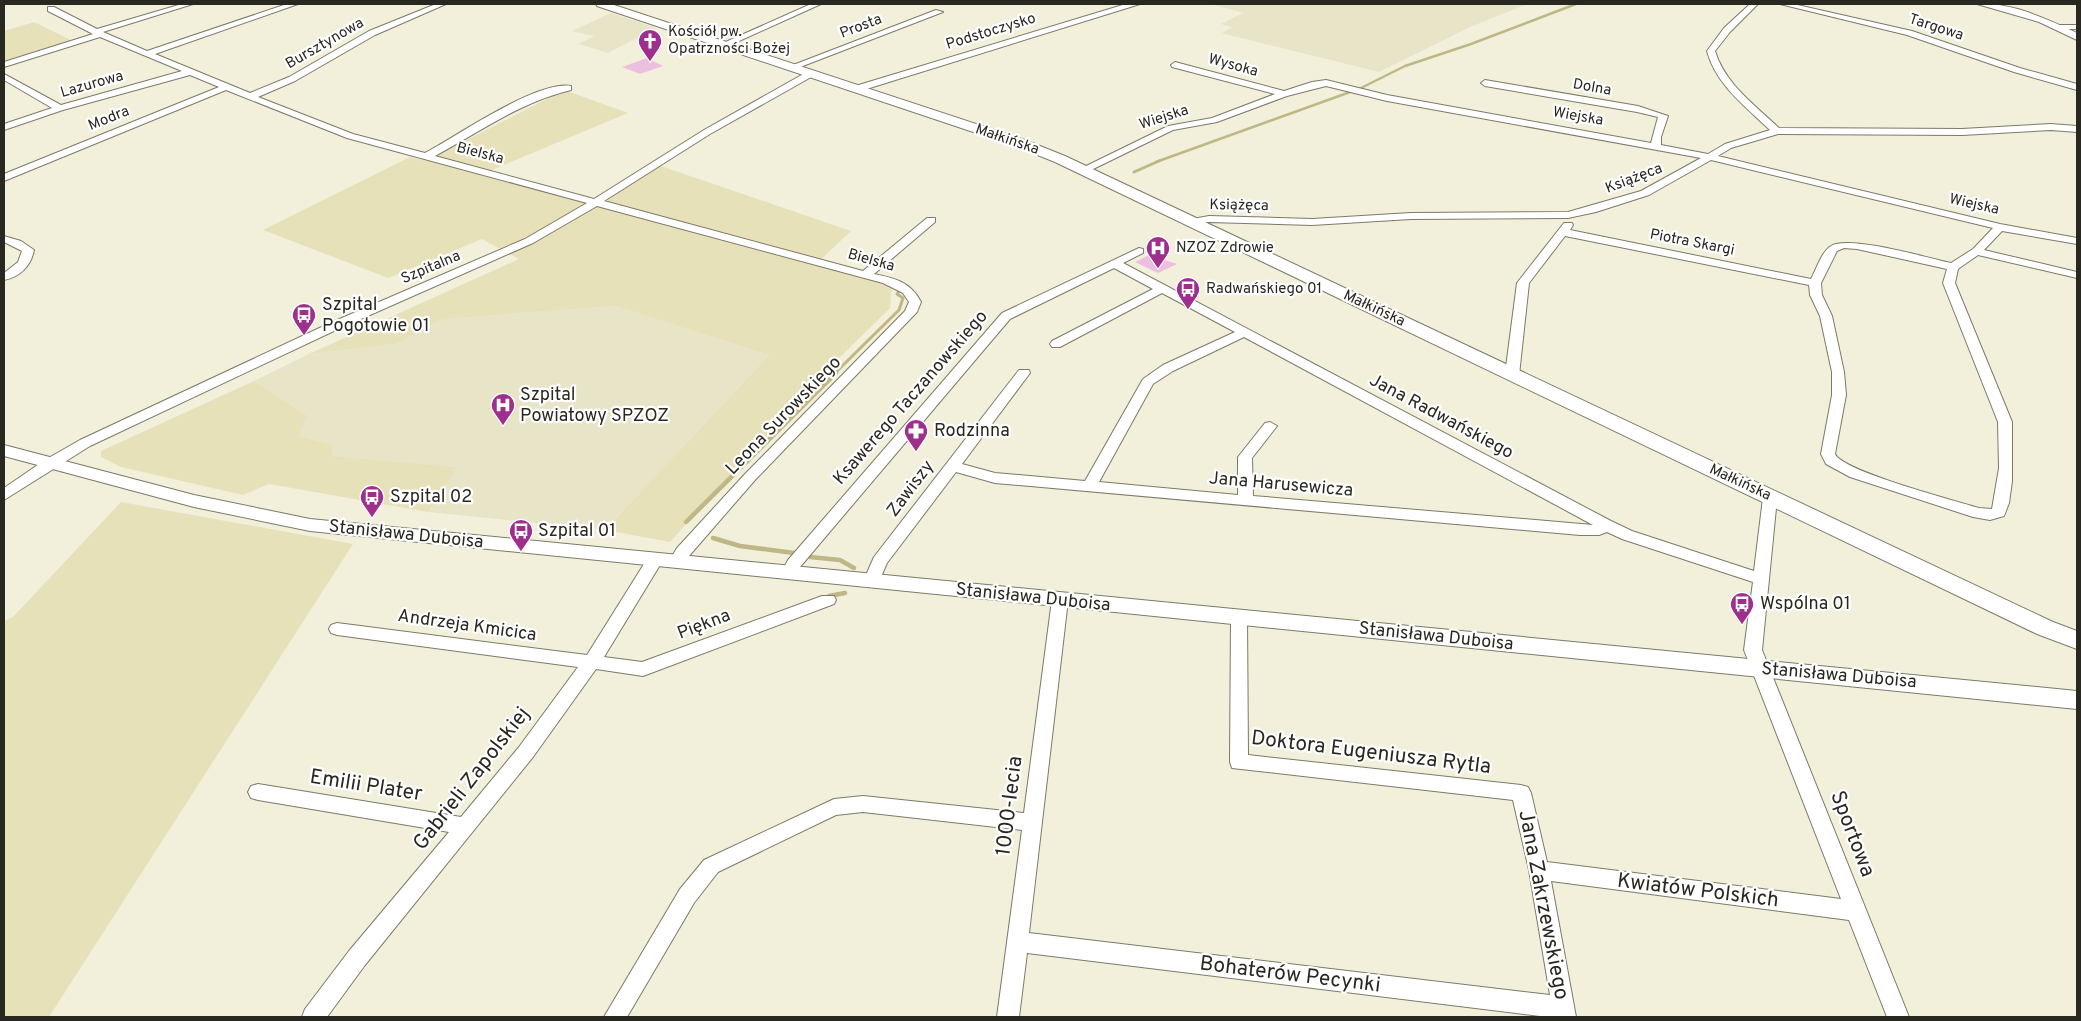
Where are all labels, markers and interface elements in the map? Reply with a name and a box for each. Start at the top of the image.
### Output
street label: Podstoczysko [944,9,1038,55]
street label: Prosta [837,10,885,44]
street label: Targowa [1906,10,1966,46]
street label: Bursztynowa [282,14,368,74]
place label: Kościół pw. Opatrzności Bożej [668,23,790,59]
church icon: Kościół pw. Opatrzności Bożej [637,28,663,62]
street label: Wysoka [1206,50,1260,82]
street label: Lazurowa [58,67,126,103]
street label: Dolna [1571,75,1613,101]
street label: Wiejska [1137,101,1191,135]
street label: Modra [86,102,132,136]
street label: Wiejska [1551,103,1605,131]
street label: Małkińska [973,120,1041,160]
street label: Bielska [454,139,506,169]
street label: Książęca [1603,159,1665,199]
street label: Wiejska [1947,190,2001,220]
street label: Książęca [1209,196,1269,216]
street label: Piotra Skargi [1648,225,1736,261]
hospital icon: NZOZ Zdrowie [1145,235,1171,269]
place label: NZOZ Zdrowie [1176,239,1274,258]
street label: Bielska [845,245,897,277]
street label: Szpitalna [398,247,464,289]
bus stop icon: Radwańskiego 01 [1175,276,1201,310]
place label: Radwańskiego 01 [1206,280,1322,299]
street label: Małkińska [1340,286,1408,332]
place label: Szpital Pogotowie 01 [322,294,430,338]
bus stop icon: Szpital Pogotowie 01 [291,302,317,336]
street label: Ksawerego Taczanowskiego [829,306,993,490]
street label: Leona Surowskiego [721,352,847,480]
street label: Jana Radwańskiego [1365,369,1517,465]
place label: Szpital Powiatowy SPZOZ [520,384,669,428]
hospital icon: Szpital Powiatowy SPZOZ [490,392,516,426]
pharmacy icon: Rodzinna [903,418,929,452]
place label: Rodzinna [934,420,1010,443]
street label: Zawiszy [882,456,940,522]
street label: Małkińska [1706,460,1774,506]
street label: Jana Harusewicza [1208,467,1354,503]
bus stop icon: Szpital 02 [359,484,385,518]
place label: Szpital 02 [390,486,472,509]
street label: Stanisława Duboisa [327,515,485,555]
bus stop icon: Szpital 01 [508,518,534,552]
place label: Szpital 01 [538,520,616,543]
street label: Stanisława Duboisa [954,578,1112,618]
bus stop icon: Wspólna 01 [1729,591,1755,625]
place label: Wspólna 01 [1760,593,1851,616]
street label: Piękna [674,604,734,646]
street label: Andrzeja Kmicica [396,605,538,647]
street label: Stanisława Duboisa [1357,617,1515,657]
street label: Stanisława Duboisa [1760,658,1918,694]
street label: Gabrieli Zapolskiej [407,702,537,856]
street label: Doktora Eugeniusza Rytla [1249,725,1493,781]
street label: 1000-lecia [990,755,1030,857]
street label: Emilii Plater [308,764,424,808]
street label: Sportowa [1823,787,1881,881]
street label: Jana Zakrzewskiego [1511,808,1575,1002]
street label: Kwiatów Polskich [1616,868,1780,914]
street label: Bohaterów Pecynki [1198,951,1382,999]

